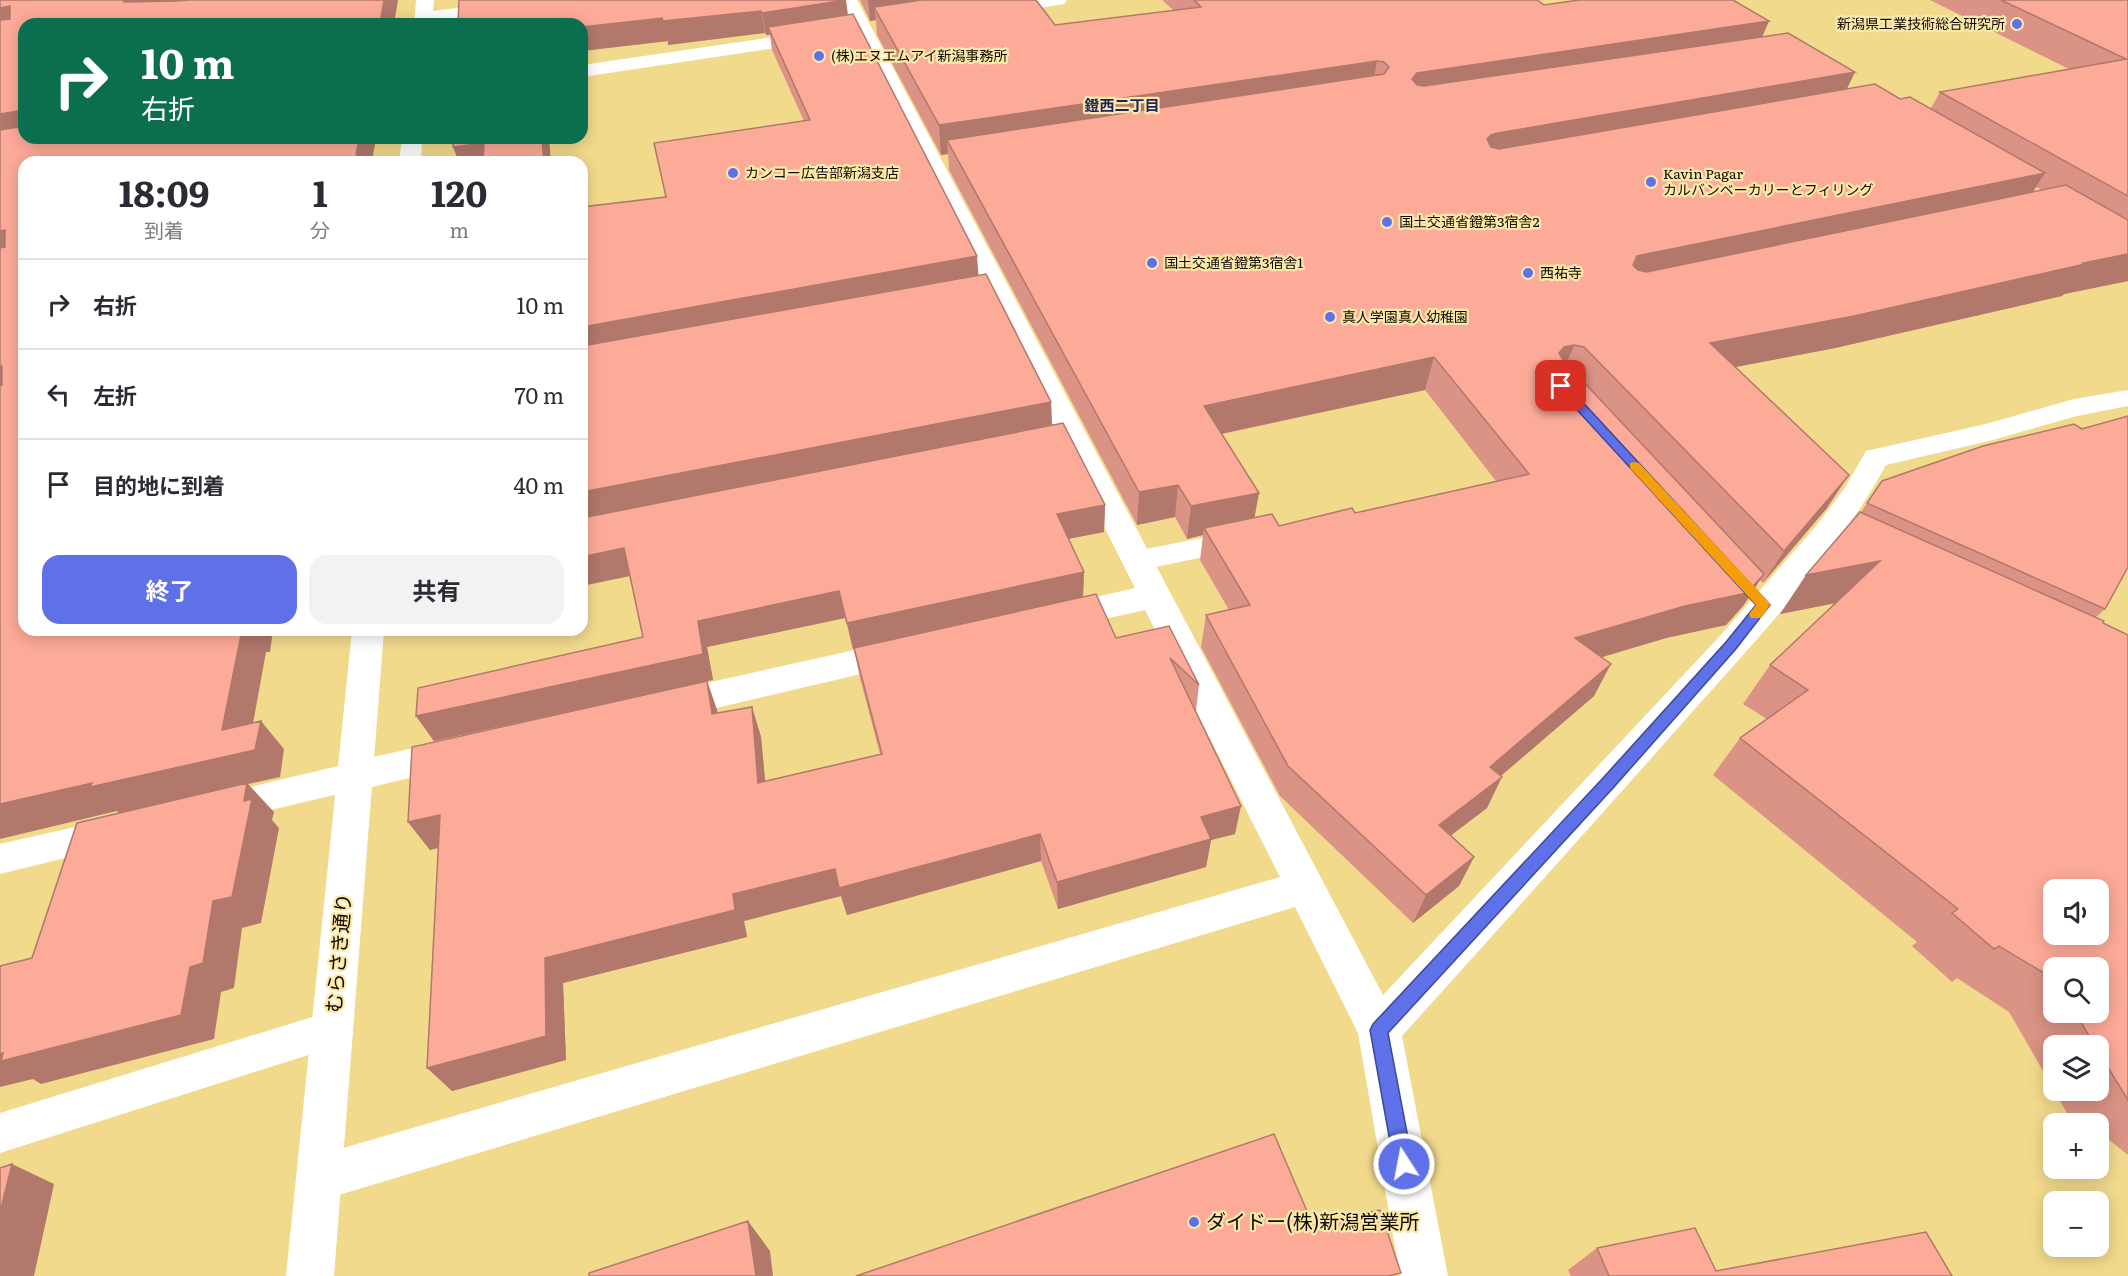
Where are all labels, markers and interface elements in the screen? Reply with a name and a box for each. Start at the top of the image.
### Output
place label: 新潟県工業技術総合研究所 [1837,13,2005,33]
marker: 新潟県工業技術総合研究所 [2010,17,2024,31]
text: 10 m [141,30,235,92]
icon: right [42,42,120,120]
place label: (株)エヌエムアイ新潟事務所 [831,45,1008,65]
marker: (株)エヌエムアイ新潟事務所 [812,49,826,63]
text: 右折 [141,87,195,127]
district label: 鐙西二丁目 [1083,93,1160,116]
place label: カンコー広告部新潟支店 [745,162,899,182]
place label: Kavin Pagar カルバンベーカリーとフィリング [1663,163,1873,199]
text: 18:09 [119,165,210,218]
text: 1 [313,165,328,218]
text: 120 [431,165,487,218]
marker: カンコー広告部新潟支店 [726,166,740,180]
marker: Kavin Pagar カルバンベーカリーとフィリング [1644,175,1658,189]
place label: 国土交通省鐙第3宿舎2 [1399,211,1540,231]
text: 到着 [144,214,184,244]
text: 分 [310,214,330,244]
text: m [449,214,469,244]
marker: 国土交通省鐙第3宿舎2 [1380,215,1394,229]
place label: 国土交通省鐙第3宿舎1 [1164,252,1304,272]
marker: 国土交通省鐙第3宿舎1 [1145,256,1159,270]
place label: 西祐寺 [1540,262,1582,282]
marker: 西祐寺 [1521,266,1535,280]
icon: right [42,288,75,321]
text: 右折 [93,288,137,321]
text: 10 m [517,288,564,321]
place label: 真人学園真人幼稚園 [1342,306,1468,326]
marker: 真人学園真人幼稚園 [1323,310,1337,324]
pin [1535,360,1586,411]
icon: arrive [1544,369,1577,402]
icon: left [42,378,75,411]
text: 左折 [93,378,137,411]
text: 70 m [514,378,564,411]
icon: arrive [42,468,75,501]
text: 目的地に到着 [93,468,225,501]
text: 40 m [513,468,564,501]
button: 終了 [42,555,297,624]
button: 共有 [309,555,564,624]
map controls [2043,879,2109,1257]
button: sound [2043,879,2109,945]
street label: むらさき通り [317,892,357,1014]
button: search [2043,957,2109,1023]
button: layers [2043,1035,2109,1101]
button: + [2043,1113,2109,1179]
position arrow [1372,1132,1436,1196]
button: − [2043,1191,2109,1257]
place label: ダイドー(株)新潟営業所 [1206,1205,1419,1235]
marker: ダイドー(株)新潟営業所 [1187,1215,1201,1229]

